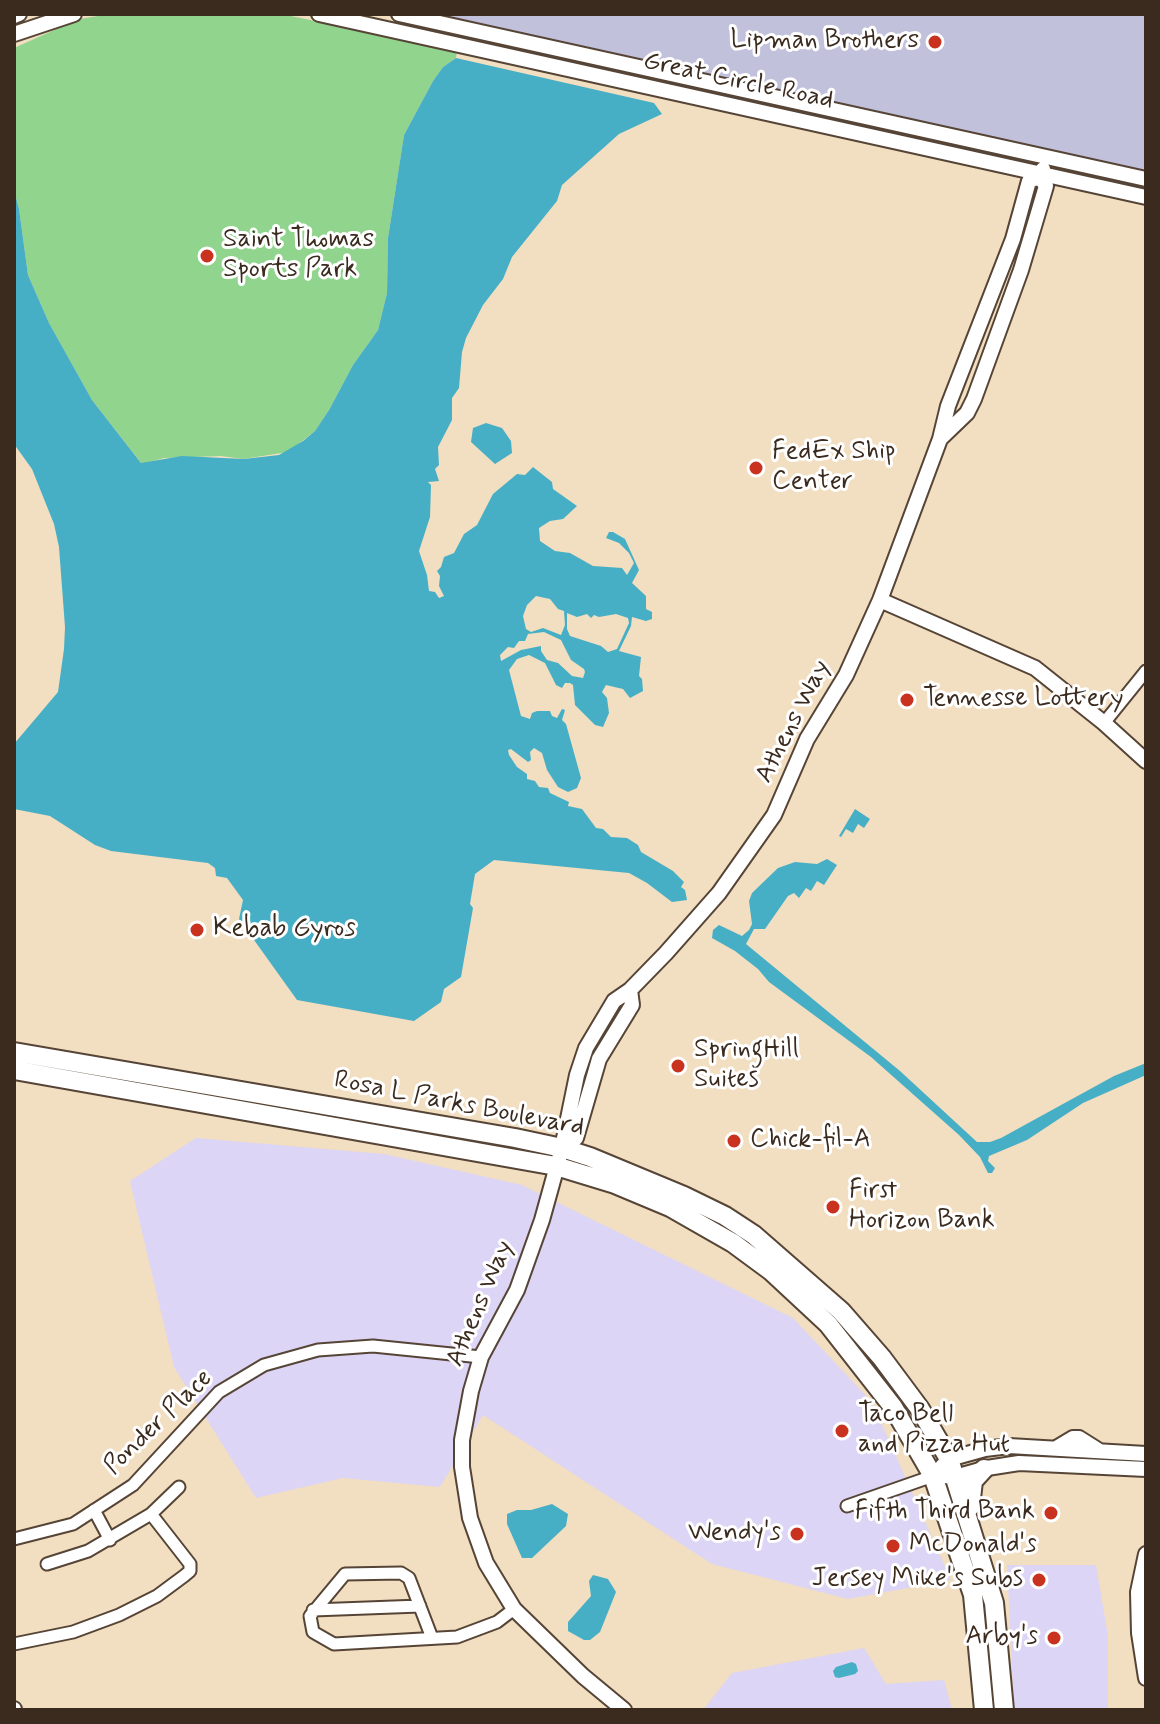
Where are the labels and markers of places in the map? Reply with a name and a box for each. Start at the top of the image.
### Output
place label: Lipman Brothers [730,26,919,58]
marker: Lipman Brothers [926,33,944,51]
place label: Saint Thomas Sports Park [223,225,374,286]
marker: Saint Thomas Sports Park [198,247,216,265]
place label: FedEx Ship Center [772,437,895,498]
marker: FedEx Ship Center [747,459,765,477]
place label: Tennesse Lottery [923,684,1123,716]
marker: Tennesse Lottery [898,691,916,709]
place label: Kebab Gyros [213,914,356,946]
marker: Kebab Gyros [188,921,206,939]
place label: SpringHill Suites [694,1035,799,1096]
marker: SpringHill Suites [669,1057,687,1075]
place label: Chick-fil-A [750,1125,871,1157]
marker: Chick-fil-A [725,1132,743,1150]
place label: First Horizon Bank [849,1176,995,1238]
marker: First Horizon Bank [824,1198,842,1216]
place label: Taco Bell and Pizza Hut [858,1400,1010,1462]
marker: Taco Bell and Pizza Hut [833,1422,851,1440]
place label: Fifth Third Bank [855,1497,1035,1529]
marker: Fifth Third Bank [1042,1504,1060,1522]
place label: Wendy's [688,1518,781,1550]
marker: Wendy's [788,1525,806,1543]
place label: McDonald's [909,1530,1037,1562]
marker: McDonald's [884,1537,902,1555]
place label: Jersey Mike's Subs [812,1564,1023,1596]
marker: Jersey Mike's Subs [1030,1571,1048,1589]
place label: Arby's [966,1622,1038,1654]
marker: Arby's [1045,1629,1063,1647]

